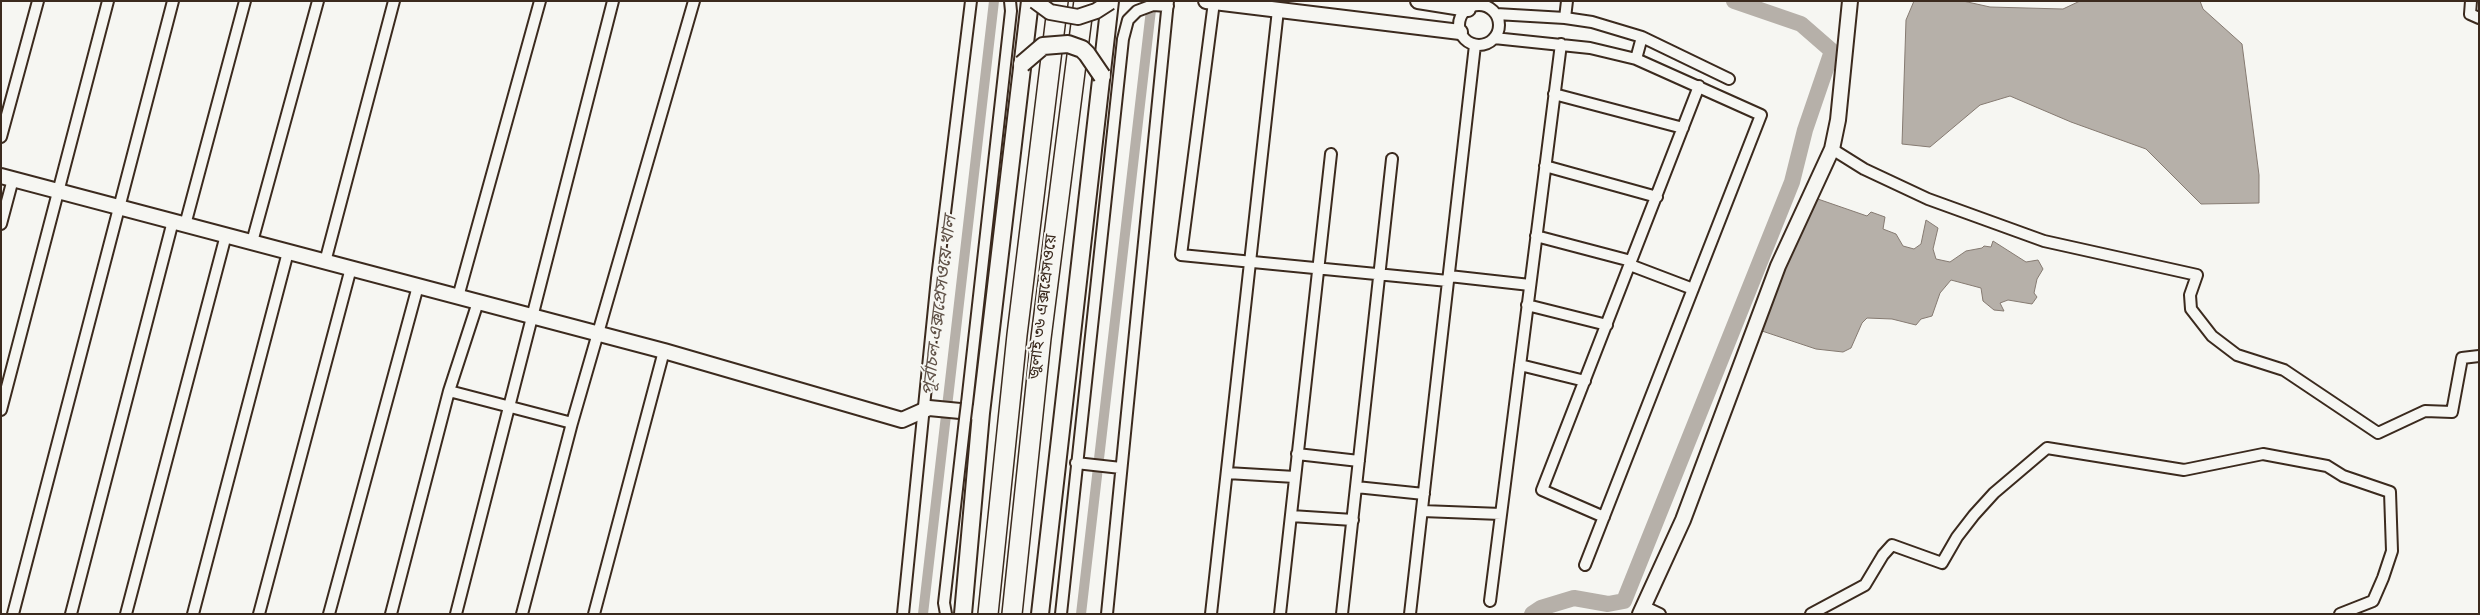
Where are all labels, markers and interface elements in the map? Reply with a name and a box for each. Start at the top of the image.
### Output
water label: পূর্বাচল এক্সপ্রেসওয়ে খাল [920,215,964,397]
street label: জুলাই ৩৬ এক্সপ্রেসওয়ে [1027,233,1063,381]

